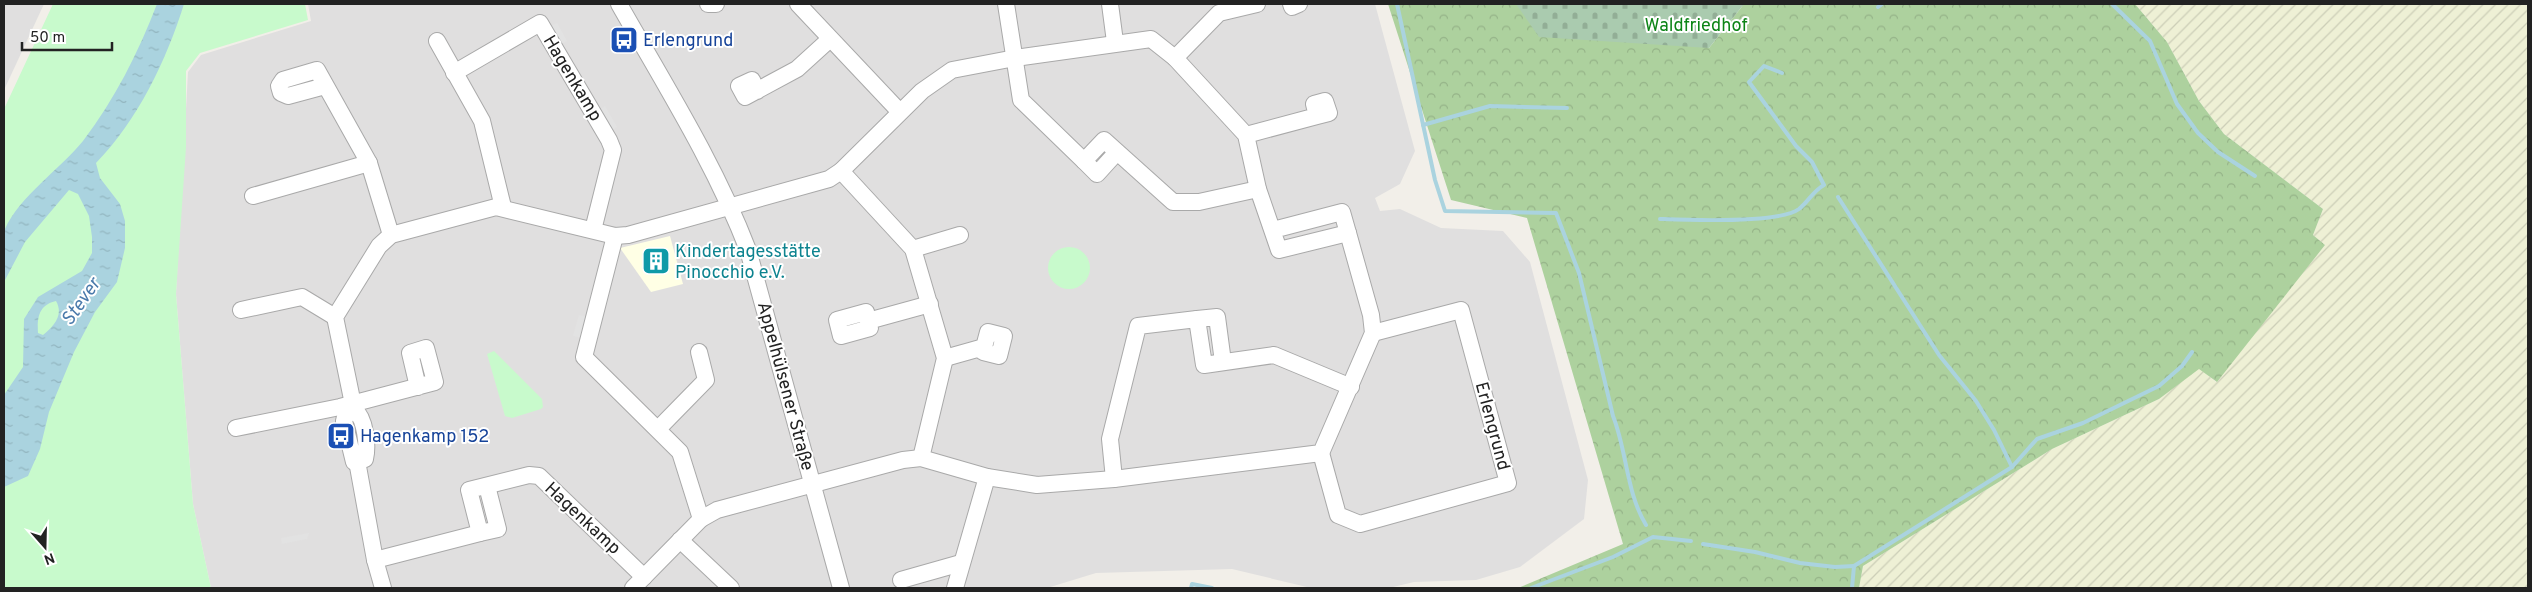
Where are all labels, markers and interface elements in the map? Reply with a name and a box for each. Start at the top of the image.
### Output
park label: Waldfriedhof [1645,15,1747,38]
scale bar [22,20,112,52]
bus stop icon: Erlengrund [609,25,639,55]
text: 50 m [30,29,65,48]
place label: Erlengrund [643,30,733,53]
street label: Hagenkamp [537,32,606,126]
place label: Kindertagesstätte Pinocchio e.V. [675,241,821,285]
building icon: Kindertagesstätte Pinocchio e.V. [641,246,671,276]
water label: Stever [57,272,108,331]
street label: Appelhülsener Straße [751,299,818,473]
street label: Erlengrund [1469,380,1514,473]
bus stop icon: Hagenkamp 152 [326,421,356,451]
place label: Hagenkamp 152 [360,426,489,449]
street label: Hagenkamp [539,478,625,560]
north arrow [20,522,70,572]
text: N [41,548,57,568]

